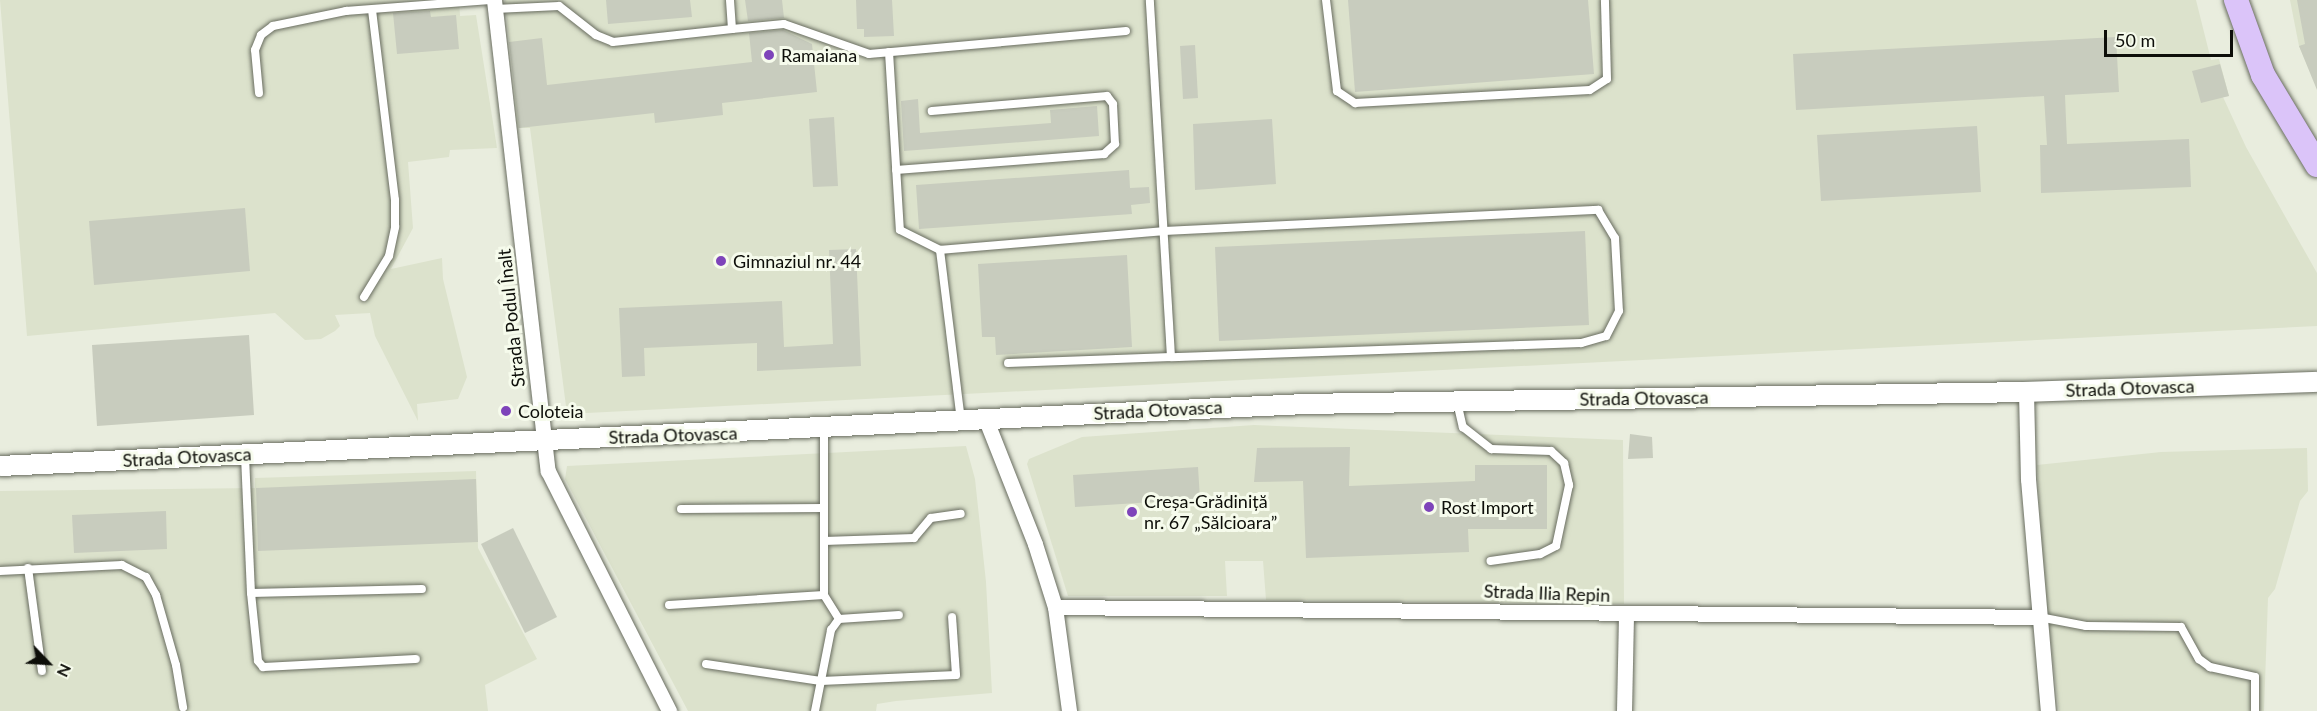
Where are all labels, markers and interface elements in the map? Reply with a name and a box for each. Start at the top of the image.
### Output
scale bar [2107,18,2236,56]
text: 50 m [2115,29,2155,51]
place label: Ramaiana [781,44,857,66]
marker: Ramaiana [762,48,776,62]
street label: Strada Podul Înalt [493,248,529,388]
place label: Gimnaziul nr. 44 [733,250,861,272]
marker: Gimnaziul nr. 44 [714,254,728,268]
street label: Strada Otovasca [2065,375,2195,401]
street label: Strada Otovasca [1579,386,1709,410]
street label: Strada Otovasca [1093,396,1223,424]
place label: Coloteia [518,400,584,422]
marker: Coloteia [499,404,513,418]
street label: Strada Otovasca [608,422,738,448]
street label: Strada Otovasca [122,443,252,471]
place label: Creșa-Grădiniță nr. 67 „Sălcioara” [1144,491,1277,534]
place label: Rost Import [1441,496,1534,518]
marker: Rost Import [1422,500,1436,514]
marker: Creșa-Grădiniță nr. 67 „Sălcioara” [1125,505,1139,519]
street label: Strada Ilia Repin [1483,580,1611,606]
north arrow [18,633,78,693]
text: N [54,661,76,680]

